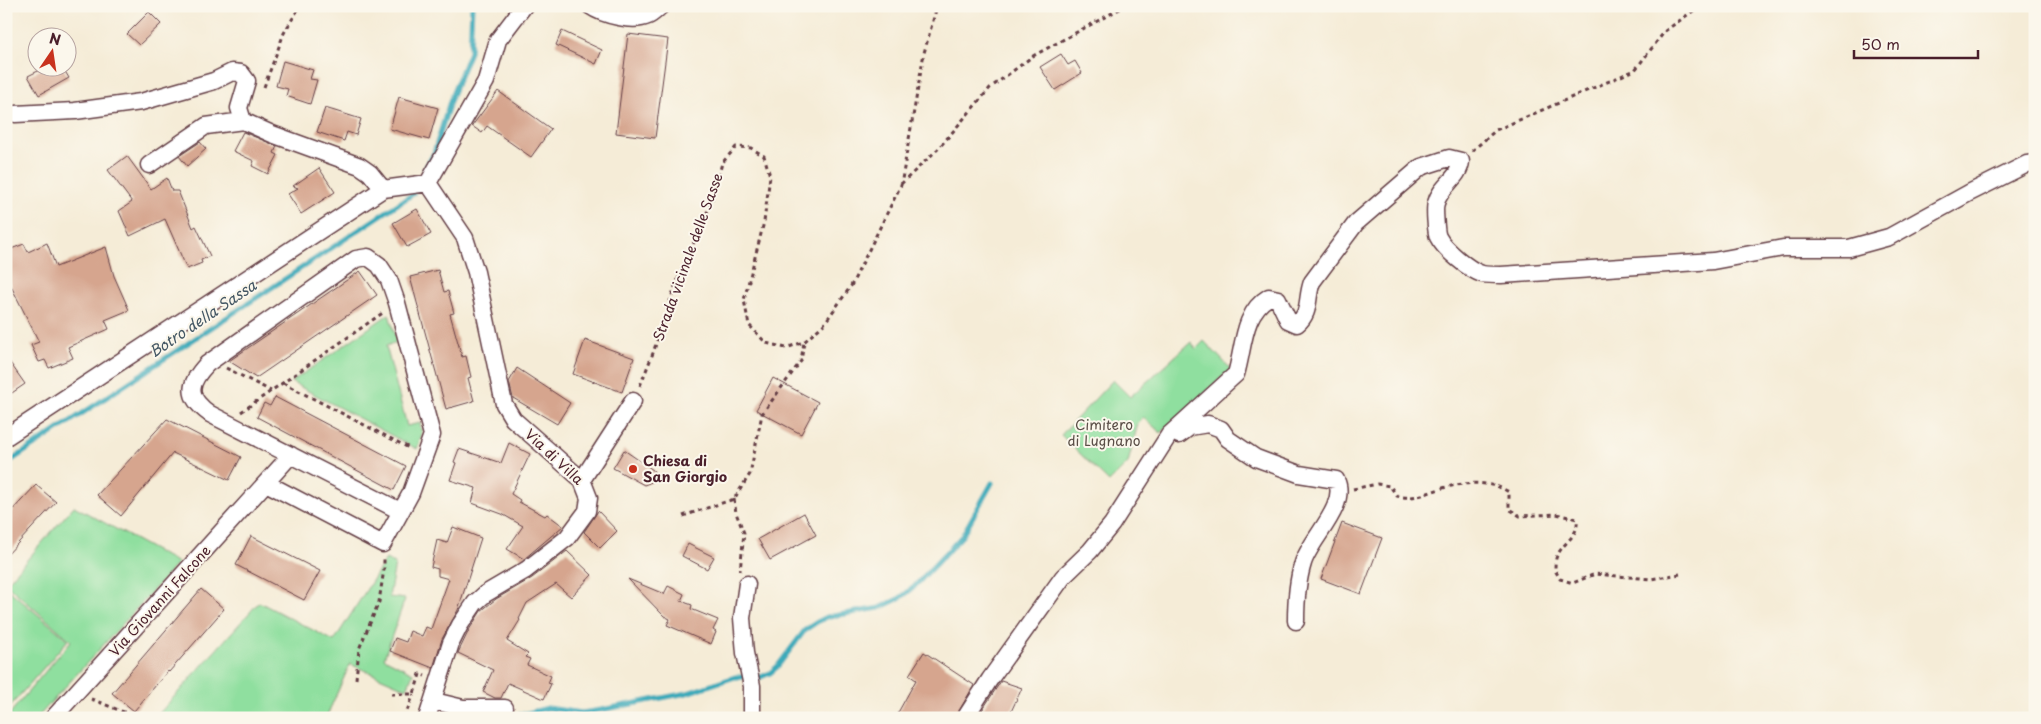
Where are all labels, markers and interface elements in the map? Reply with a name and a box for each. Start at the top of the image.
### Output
text: N [47,27,63,50]
north arrow [28,28,78,78]
scale bar [1854,28,1977,60]
text: 50 m [1861,32,1900,55]
street label: Strada vicinale delle Sasse [647,170,728,344]
water label: Botro della Sassa [144,273,261,362]
park label: Cimitero di Lugnano [1068,414,1141,451]
street label: Via di Villa [520,424,589,490]
place label: Chiesa di San Giorgio [643,450,727,487]
marker: Chiesa di San Giorgio [627,463,639,475]
street label: Via Giovanni Falcone [104,540,216,661]

